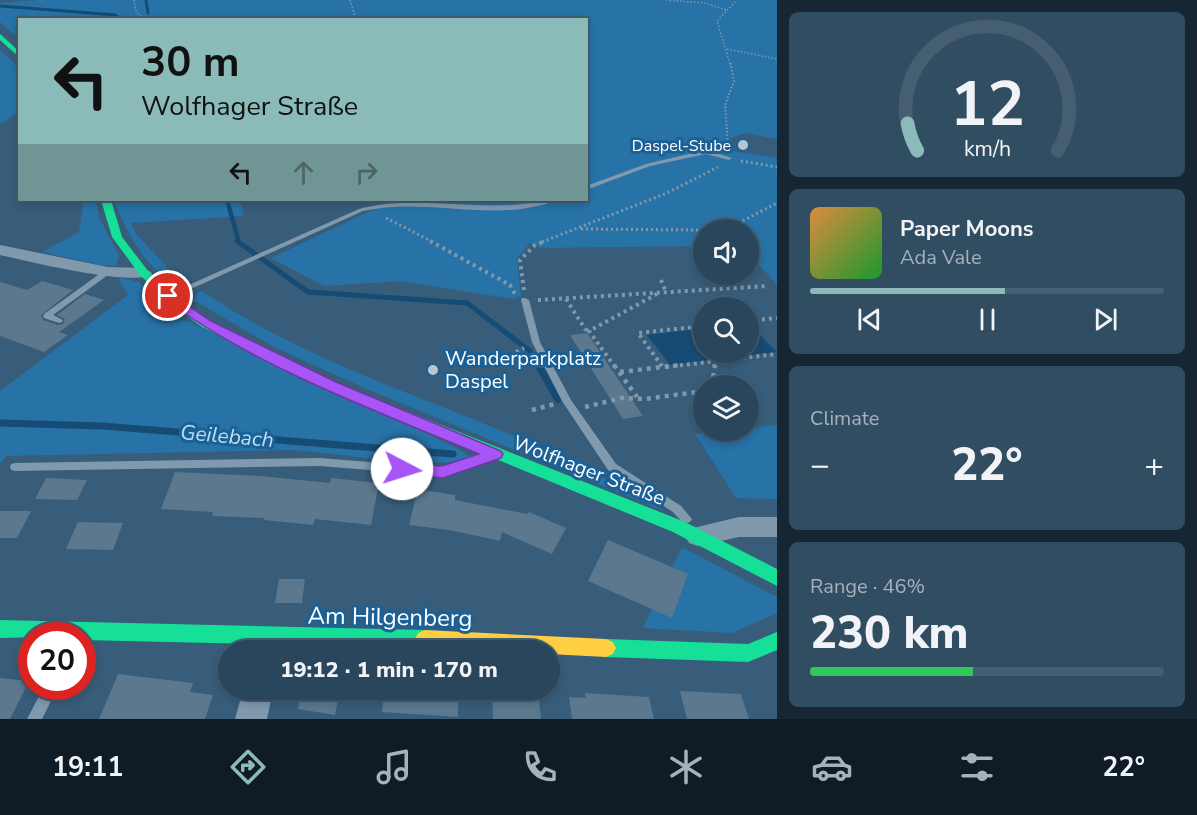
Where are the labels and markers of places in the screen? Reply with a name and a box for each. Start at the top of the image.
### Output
place label: Daspel-Stube [632,135,731,157]
marker: Daspel-Stube [736,138,750,152]
pin [142,270,193,321]
place label: Wanderparkplatz Daspel [445,345,601,395]
marker: Wanderparkplatz Daspel [426,363,440,377]

